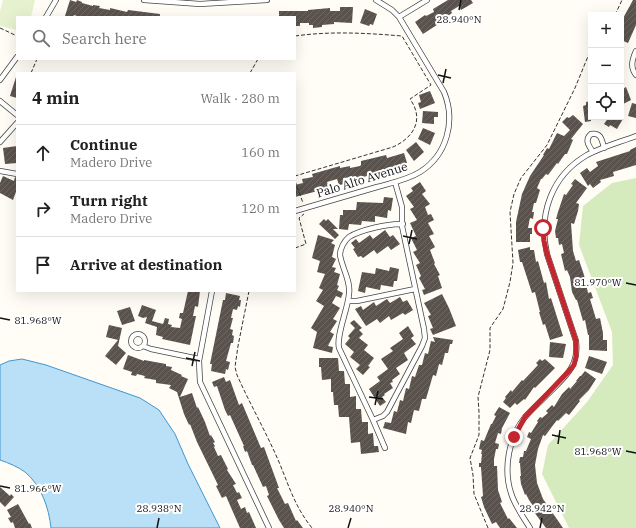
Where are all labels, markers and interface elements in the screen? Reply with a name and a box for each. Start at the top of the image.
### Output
map controls [588,12,624,120]
button: + [588,12,624,48]
text: 28.940°N [436,13,482,26]
search box [16,16,296,60]
icon: search [30,27,52,49]
text: Search here [62,29,147,48]
button: − [588,48,624,84]
button: locate [588,84,624,120]
text: 4 min [32,87,80,109]
text: Walk · 280 m [201,90,280,107]
text: Continue [70,135,137,154]
icon: ahead [32,142,54,164]
text: 160 m [241,144,280,161]
text: Madero Drive [70,154,152,171]
street label: Palo Alto Avenue [314,159,409,201]
text: Turn right [70,191,148,210]
icon: right [32,198,54,220]
text: 120 m [241,200,280,217]
text: Madero Drive [70,210,152,227]
route start [534,219,552,237]
icon: arrive [32,254,54,276]
text: Arrive at destination [70,255,222,274]
text: 81.970°W [574,276,622,289]
text: 81.968°W [14,314,62,327]
route end [505,428,523,446]
text: 81.968°W [574,445,622,458]
text: 81.966°W [14,482,62,495]
text: 28.938°N [136,502,182,515]
text: 28.940°N [328,502,374,515]
text: 28.942°N [519,502,565,515]

